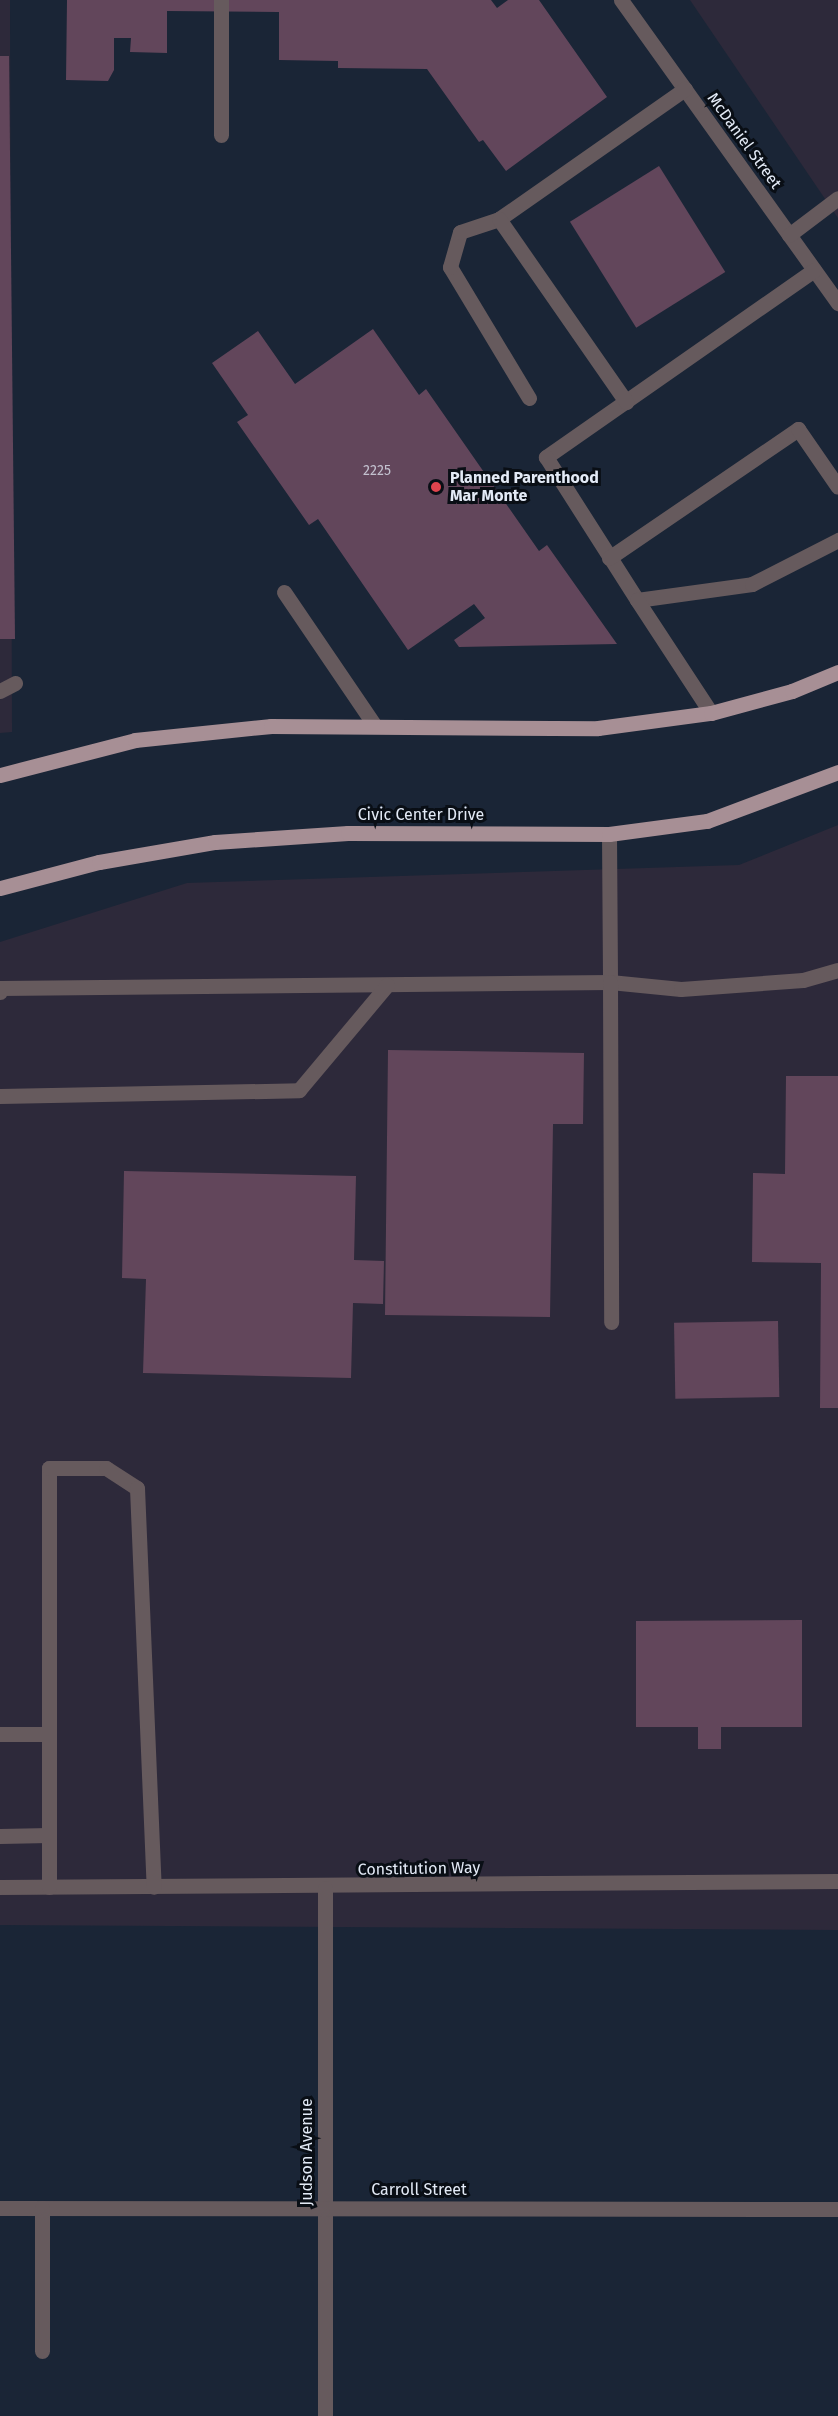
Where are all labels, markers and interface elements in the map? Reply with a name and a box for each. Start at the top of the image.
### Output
street label: McDaniel Street [703,89,785,193]
house number: 2225 [363,463,391,479]
place label: Planned Parenthood Mar Monte [450,468,599,506]
marker: Planned Parenthood Mar Monte [427,478,445,496]
street label: Civic Center Drive [358,805,484,825]
street label: Constitution Way [358,1858,480,1880]
street label: Judson Avenue [297,2098,317,2206]
street label: Carroll Street [371,2180,467,2200]

